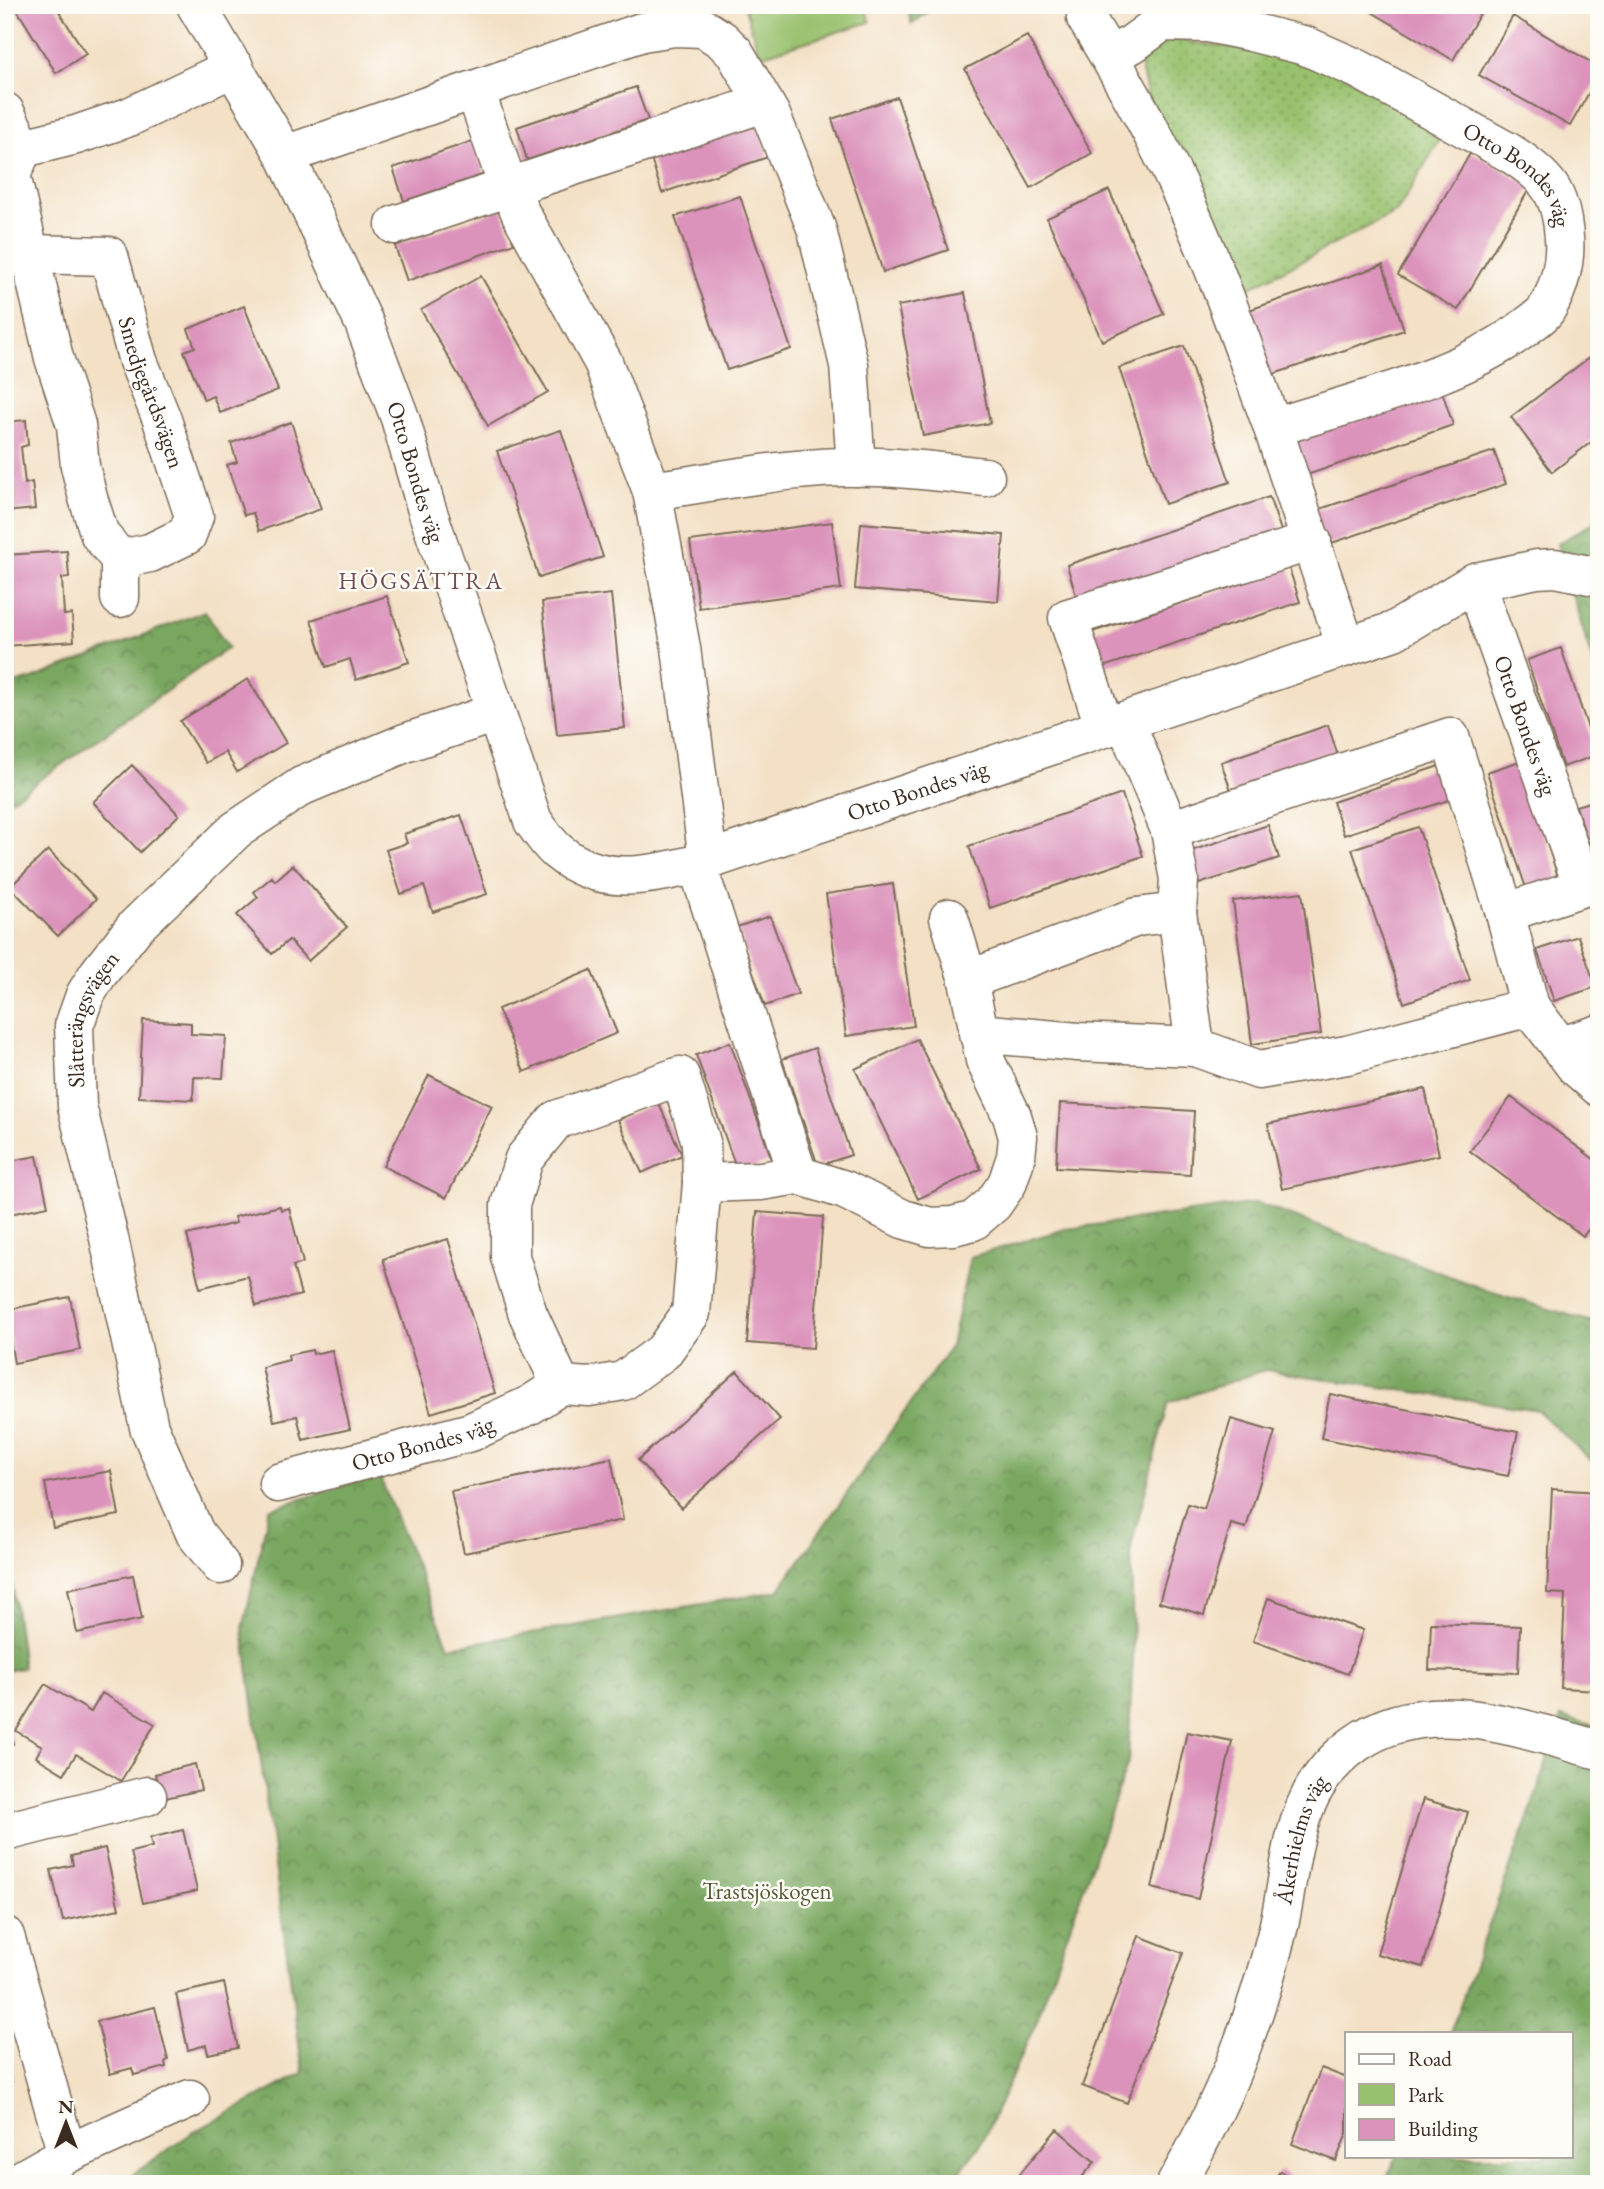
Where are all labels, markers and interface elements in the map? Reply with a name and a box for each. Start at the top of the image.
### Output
street label: Otto Bondes väg [1457,115,1578,230]
street label: Smedjegårdsvägen [111,313,192,472]
street label: Otto Bondes väg [380,397,452,548]
district label: HÖGSÄTTRA [338,565,504,596]
street label: Otto Bondes väg [1487,651,1565,800]
street label: Otto Bondes väg [843,752,993,828]
street label: Slåtterängsvägen [59,944,126,1088]
street label: Otto Bondes väg [348,1408,500,1478]
street label: Åkerhielms väg [1268,1768,1335,1908]
park label: Trastsjöskogen [702,1876,832,1906]
legend [1345,2032,1572,2158]
text: Road [1408,2045,1452,2072]
text: Park [1408,2081,1445,2108]
north arrow [32,2088,102,2158]
text: N [58,2094,74,2119]
text: Building [1408,2115,1478,2142]

